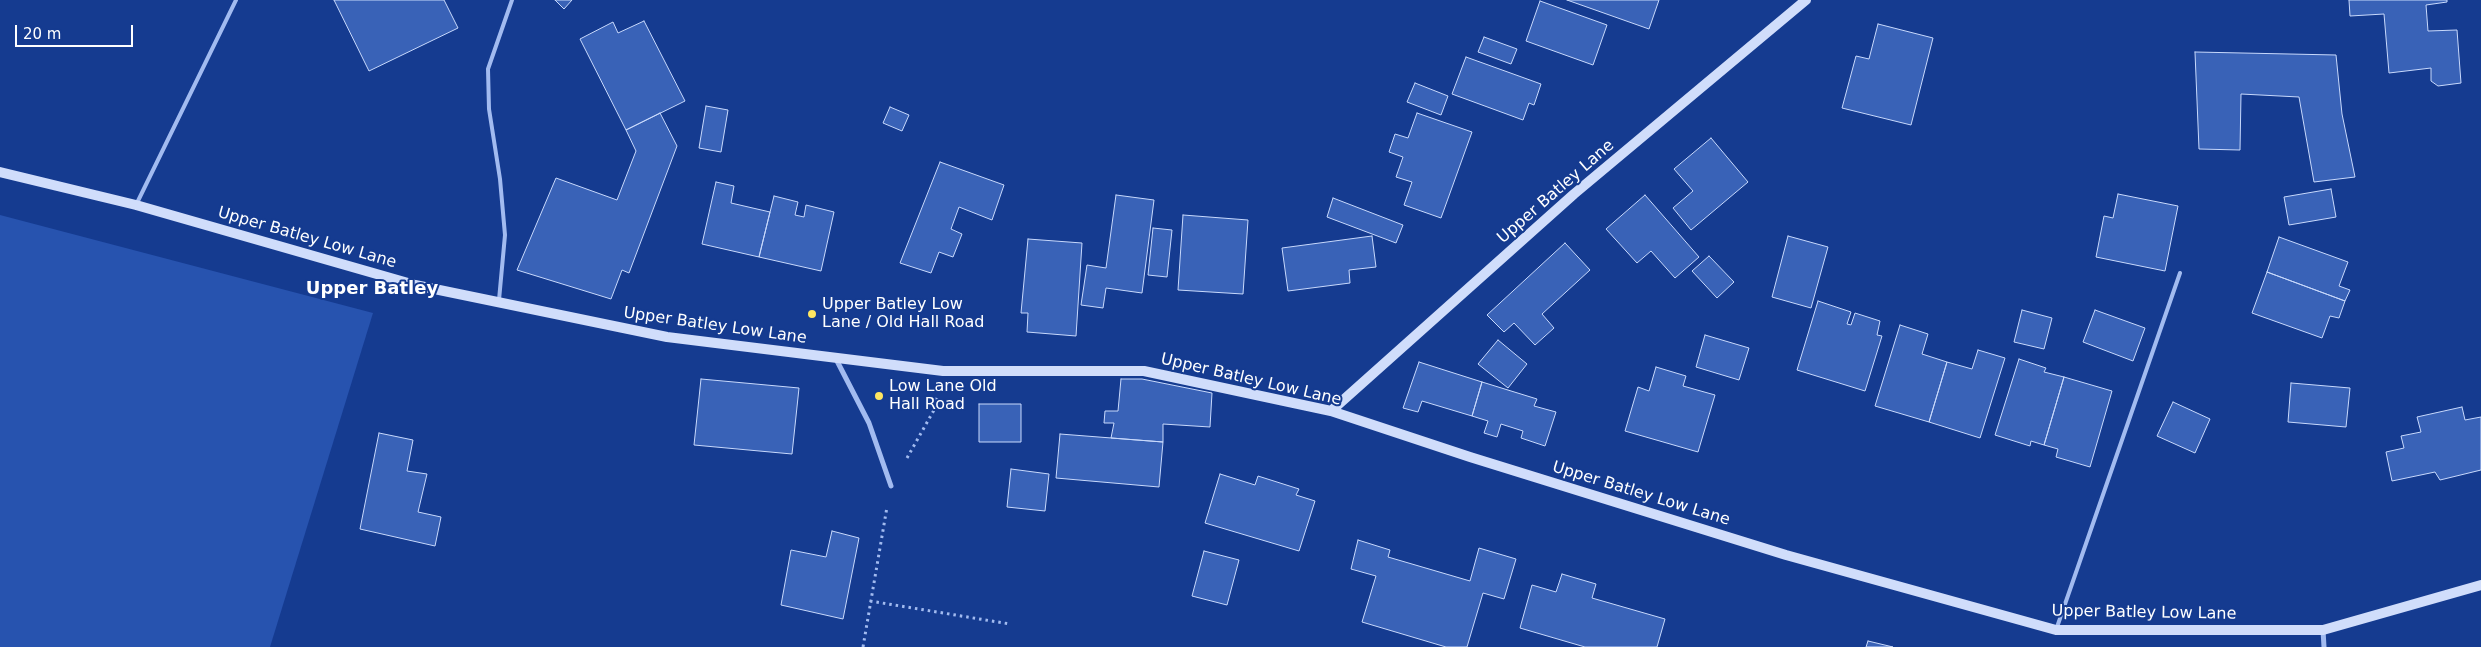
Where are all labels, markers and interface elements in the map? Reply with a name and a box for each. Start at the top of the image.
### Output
scale bar [18,15,135,47]
text: 20 m [23,25,61,43]
street label: Upper Batley Lane [1494,136,1618,248]
street label: Upper Batley Low Lane [216,203,398,273]
district label: Upper Batley [306,278,438,300]
place label: Upper Batley Low Lane / Old Hall Road [822,295,985,333]
street label: Upper Batley Low Lane [622,304,808,348]
marker: Upper Batley Low Lane / Old Hall Road [806,308,818,320]
street label: Upper Batley Low Lane [1159,350,1343,410]
place label: Low Lane Old Hall Road [889,377,997,415]
marker: Low Lane Old Hall Road [873,390,885,402]
street label: Upper Batley Low Lane [1550,458,1732,530]
street label: Upper Batley Low Lane [2051,602,2237,624]

